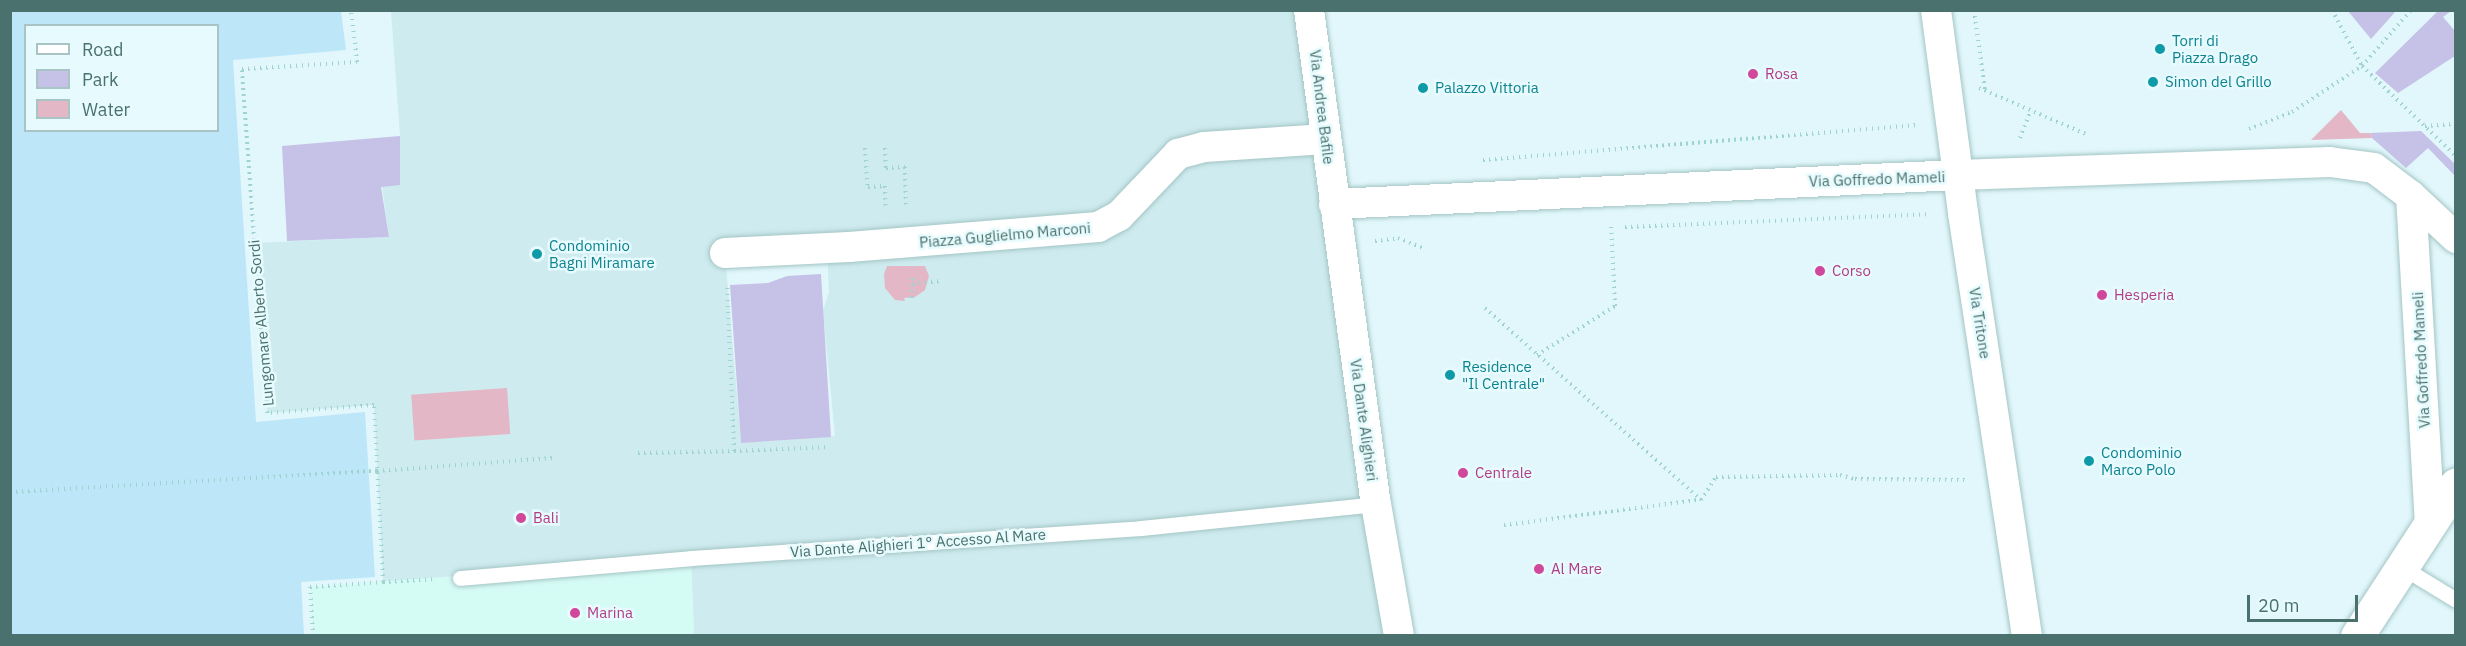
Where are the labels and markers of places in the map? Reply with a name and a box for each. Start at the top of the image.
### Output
place label: Torri di Piazza Drago [2172,31,2258,66]
marker: Torri di Piazza Drago [2153,42,2167,56]
place label: Rosa [1765,65,1798,83]
marker: Rosa [1746,67,1760,81]
place label: Simon del Grillo [2165,73,2272,91]
marker: Simon del Grillo [2146,75,2160,89]
place label: Palazzo Vittoria [1435,79,1539,97]
marker: Palazzo Vittoria [1416,81,1430,95]
place label: Condominio Bagni Miramare [549,236,655,271]
marker: Condominio Bagni Miramare [530,247,544,261]
place label: Corso [1832,262,1871,280]
marker: Corso [1813,264,1827,278]
place label: Hesperia [2114,286,2174,304]
marker: Hesperia [2095,288,2109,302]
place label: Residence "Il Centrale" [1462,357,1545,392]
marker: Residence "Il Centrale" [1443,368,1457,382]
place label: Condominio Marco Polo [2101,443,2182,478]
marker: Condominio Marco Polo [2082,454,2096,468]
place label: Centrale [1475,464,1532,482]
marker: Centrale [1456,466,1470,480]
place label: Bali [533,509,559,527]
marker: Bali [514,511,528,525]
place label: Al Mare [1551,560,1602,578]
marker: Al Mare [1532,562,1546,576]
place label: Marina [587,604,633,622]
marker: Marina [568,606,582,620]

